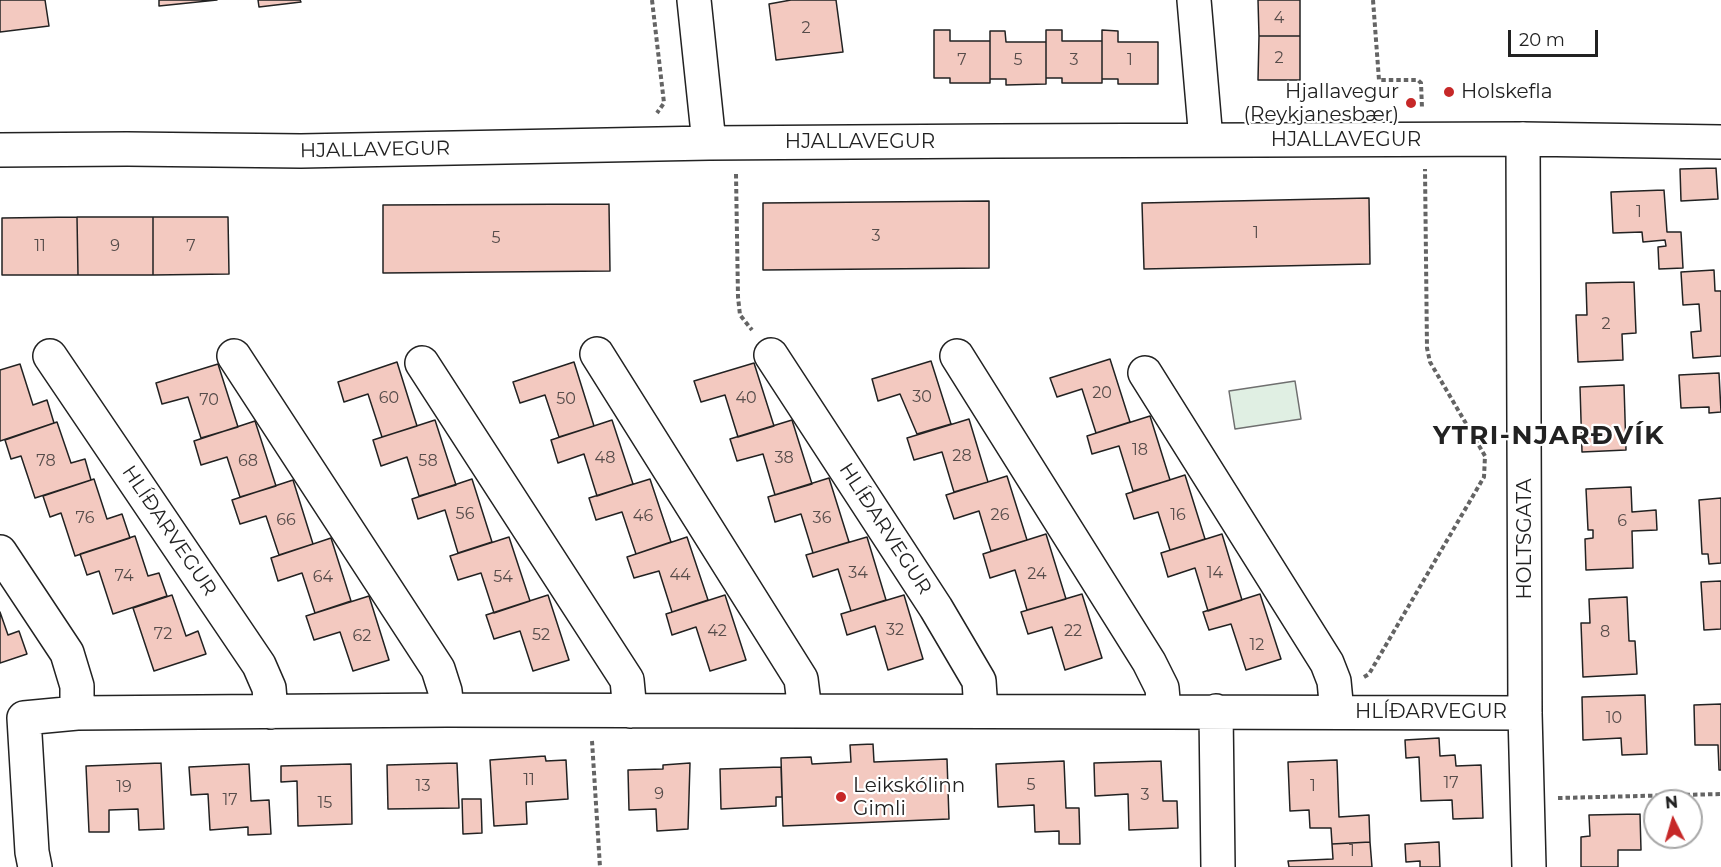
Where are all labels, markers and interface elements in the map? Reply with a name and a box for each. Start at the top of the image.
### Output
house number: 4 [1274,8,1284,28]
house number: 2 [801,18,811,38]
scale bar [1511,18,1601,56]
text: 20 m [1519,29,1565,51]
house number: 2 [1274,48,1284,68]
house number: 7 [957,50,967,70]
house number: 5 [1013,50,1023,70]
house number: 3 [1069,50,1079,70]
house number: 1 [1127,50,1133,70]
place label: Hjallavegur (Reykjanesbær) [1243,80,1399,127]
place label: Holskefla [1461,80,1553,104]
marker: Holskefla [1442,85,1456,99]
marker: Hjallavegur (Reykjanesbær) [1404,96,1418,110]
street label: HJALLAVEGUR [1271,128,1421,152]
street label: HJALLAVEGUR [785,130,935,154]
street label: HJALLAVEGUR [300,137,450,163]
house number: 1 [1636,202,1642,222]
house number: 1 [1253,223,1259,243]
house number: 3 [871,226,881,246]
house number: 5 [491,228,501,248]
house number: 11 [34,236,46,256]
house number: 9 [110,236,120,256]
house number: 7 [186,236,196,256]
house number: 2 [1601,314,1611,334]
house number: 20 [1092,383,1112,403]
house number: 30 [912,387,932,407]
house number: 60 [379,388,399,408]
house number: 40 [735,388,757,408]
house number: 50 [556,389,576,409]
house number: 70 [199,390,219,410]
district label: YTRI-NJARÐVÍK [1433,420,1665,452]
house number: 18 [1132,440,1148,460]
house number: 28 [952,446,972,466]
house number: 48 [595,448,615,468]
house number: 38 [774,448,794,468]
house number: 78 [36,451,56,471]
house number: 68 [238,451,258,471]
house number: 58 [418,451,438,471]
street label: HLÍÐARVEGUR [834,459,936,599]
street label: HLÍÐARVEGUR [117,461,221,601]
street label: HOLTSGATA [1513,478,1537,600]
house number: 56 [456,504,474,524]
house number: 26 [991,505,1009,525]
house number: 16 [1170,505,1186,525]
house number: 46 [633,506,653,526]
house number: 76 [76,508,94,528]
house number: 36 [813,508,831,528]
house number: 66 [276,510,296,530]
house number: 6 [1617,511,1627,531]
house number: 34 [848,563,868,583]
house number: 14 [1207,563,1223,583]
house number: 24 [1027,564,1047,584]
house number: 44 [669,565,691,585]
house number: 74 [115,566,133,586]
house number: 64 [313,567,333,587]
house number: 54 [493,567,513,587]
house number: 32 [886,620,904,640]
house number: 42 [707,621,727,641]
house number: 22 [1064,621,1082,641]
house number: 8 [1600,622,1610,642]
house number: 72 [154,624,172,644]
house number: 52 [532,625,550,645]
house number: 62 [353,626,371,646]
house number: 12 [1250,635,1264,655]
street label: HLÍÐARVEGUR [1355,700,1507,724]
house number: 10 [1606,708,1622,728]
house number: 11 [523,770,535,790]
house number: 17 [1443,773,1459,793]
place label: Leikskólinn Gimli [853,774,965,821]
house number: 5 [1026,775,1036,795]
house number: 13 [416,776,430,796]
house number: 1 [1310,776,1316,796]
house number: 19 [116,777,132,797]
house number: 9 [654,784,664,804]
house number: 3 [1140,785,1150,805]
north arrow [1643,789,1703,849]
house number: 17 [222,790,238,810]
marker: Leikskólinn Gimli [834,790,848,804]
house number: 15 [318,793,332,813]
text: N [1664,793,1679,813]
house number: 1 [1349,841,1355,861]

